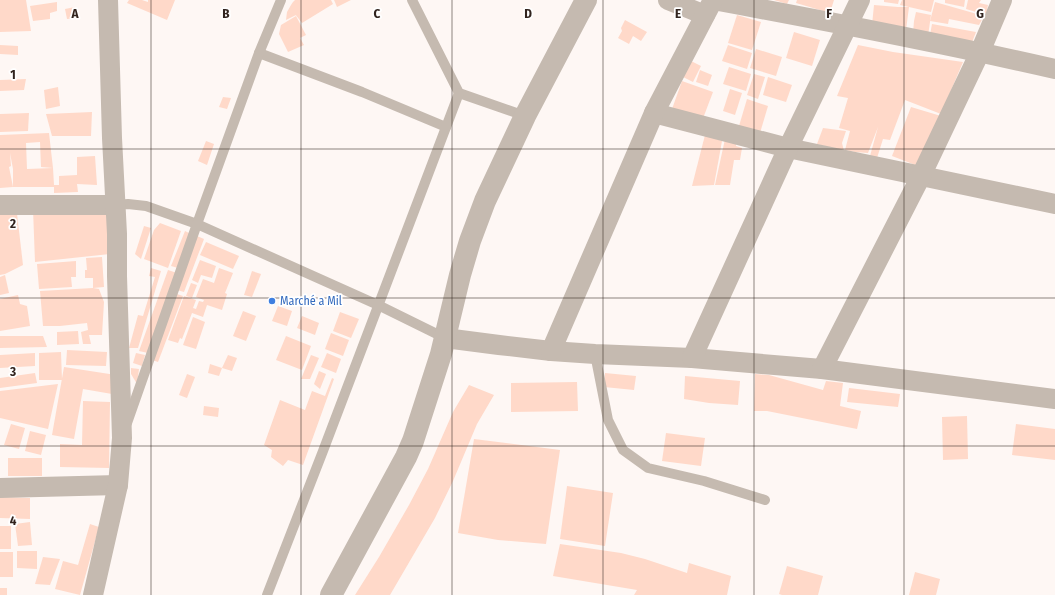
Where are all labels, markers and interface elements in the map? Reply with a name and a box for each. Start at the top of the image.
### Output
text: A [70,6,79,21]
text: B [222,6,230,21]
text: C [374,6,381,21]
text: D [524,6,532,21]
text: E [675,6,681,21]
text: F [826,6,832,21]
text: G [976,6,984,21]
text: 1 [10,67,16,82]
text: 2 [9,216,16,231]
place label: Marché a Mil [280,294,342,308]
marker: Marché a Mil [267,296,277,306]
text: 3 [9,364,16,379]
text: 4 [10,513,17,528]

